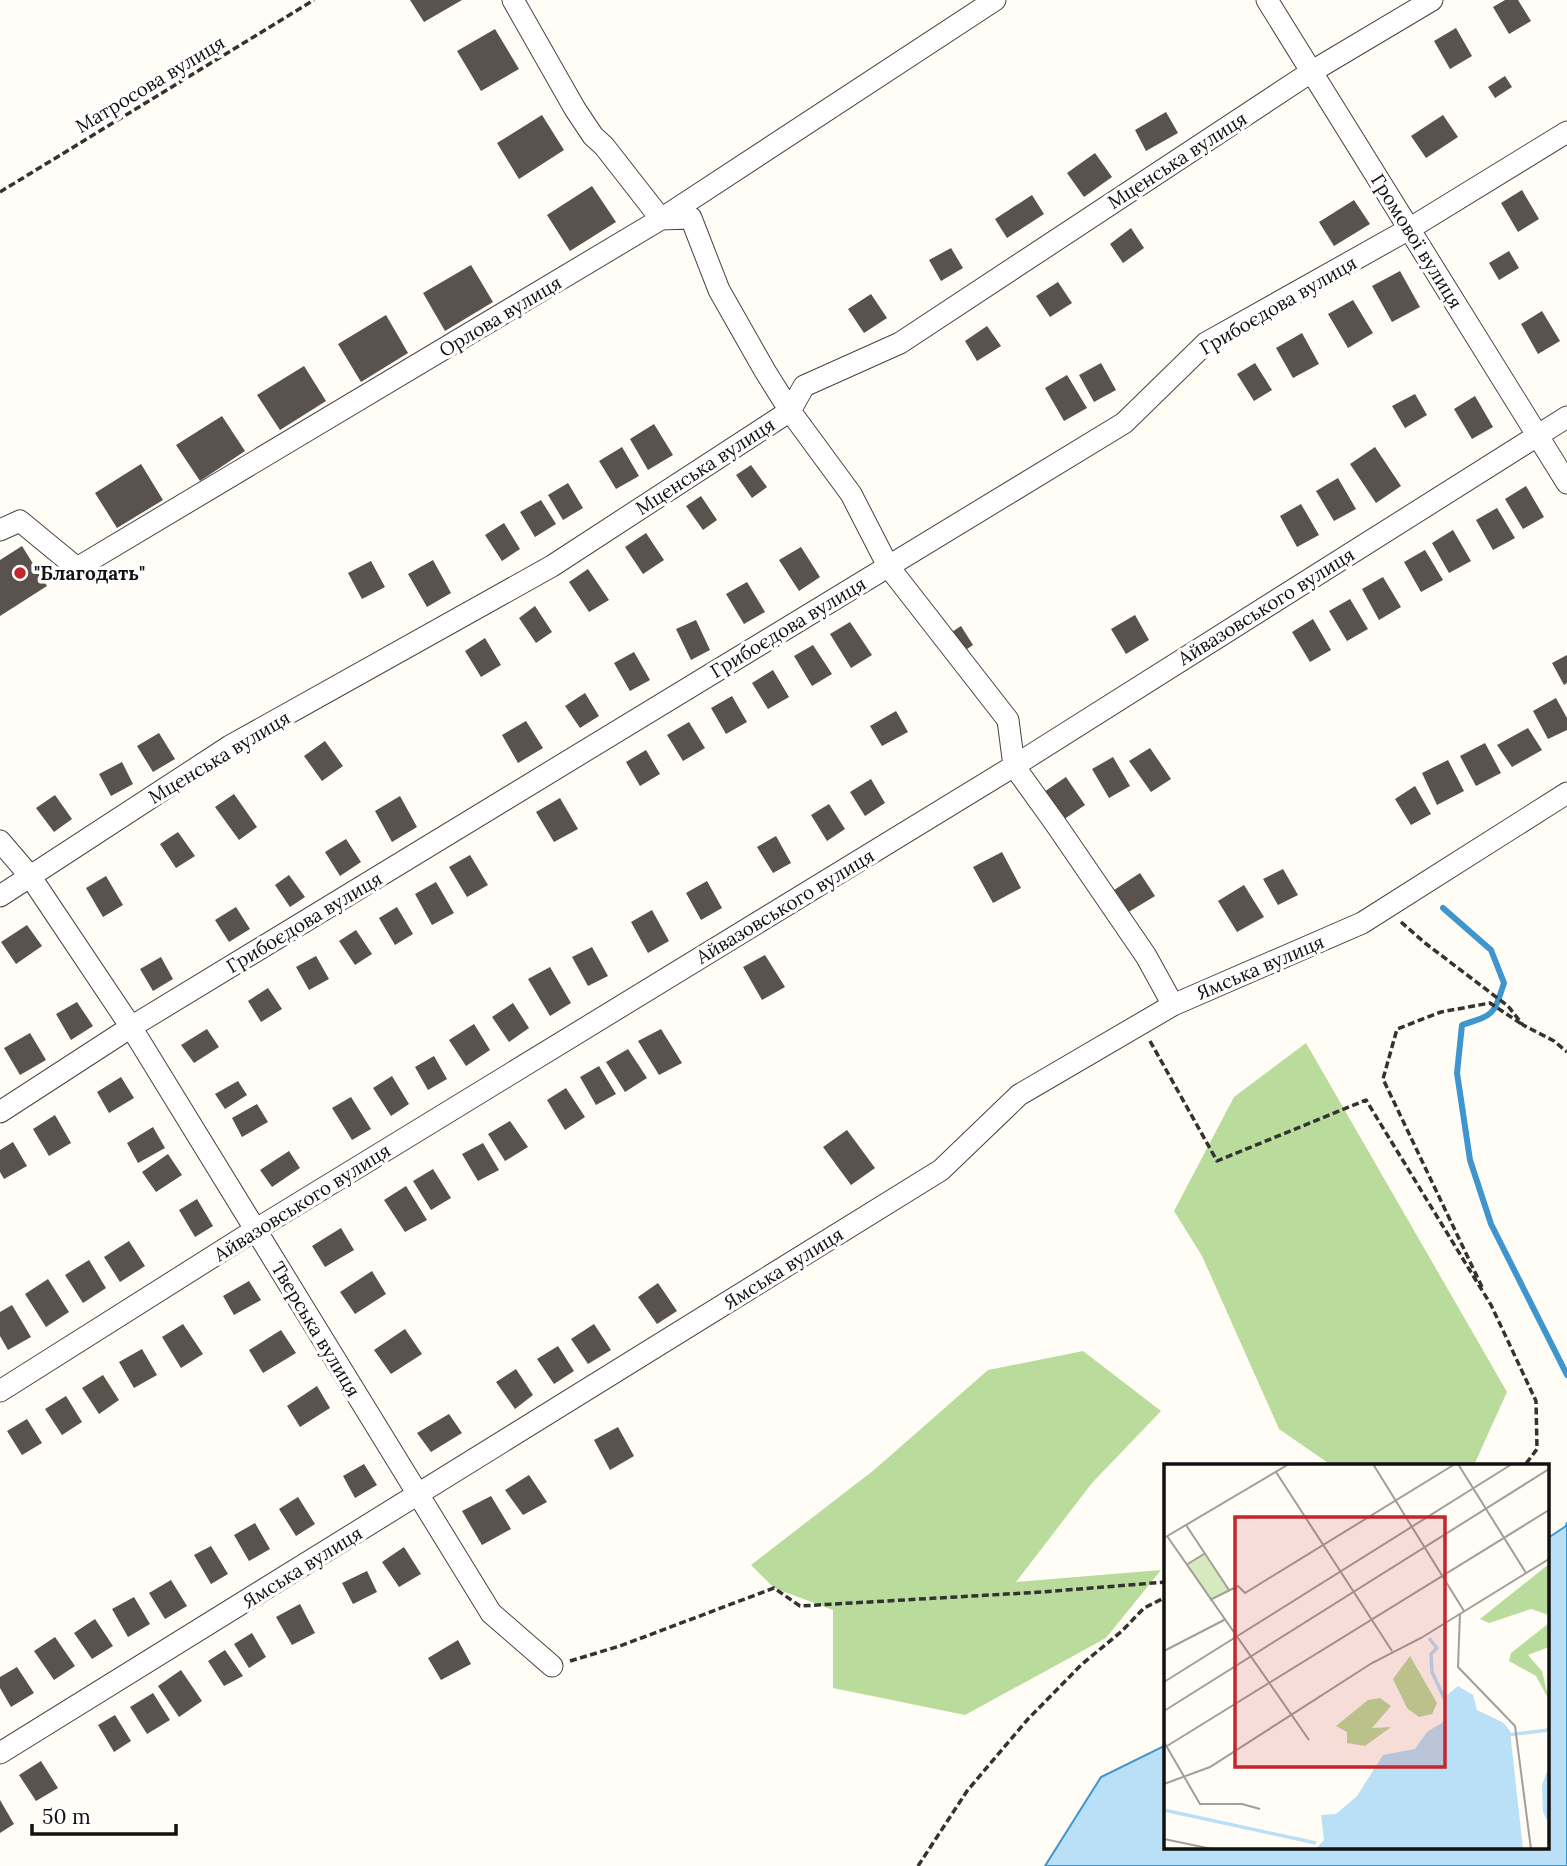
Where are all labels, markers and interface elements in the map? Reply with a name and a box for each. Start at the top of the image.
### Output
street label: Матросова вулиця [71,30,229,138]
street label: Мценська вулиця [1103,106,1251,214]
street label: Громової вулиця [1366,169,1468,313]
street label: Грибоєдова вулиця [1195,250,1361,360]
street label: Орлова вулиця [434,270,566,362]
street label: Мценська вулиця [631,412,779,520]
street label: Айвазовського вулиця [1172,542,1359,671]
place label: "Благодать" [34,561,145,585]
marker: "Благодать" [12,565,28,581]
street label: Грибоєдова вулиця [706,571,870,683]
street label: Мценська вулиця [144,705,294,809]
street label: Айвазовського вулиця [691,843,878,969]
street label: Грибоєдова вулиця [222,866,386,978]
street label: Ямська вулиця [1192,929,1328,1005]
street label: Айвазовського вулиця [208,1138,395,1267]
street label: Ямська вулиця [719,1222,847,1314]
street label: Тверська вулиця [266,1257,366,1401]
inset map [1164,1464,1550,1848]
street label: Ямська вулиця [238,1521,366,1613]
scale bar [32,1792,175,1836]
text: 50 m [42,1803,91,1830]

